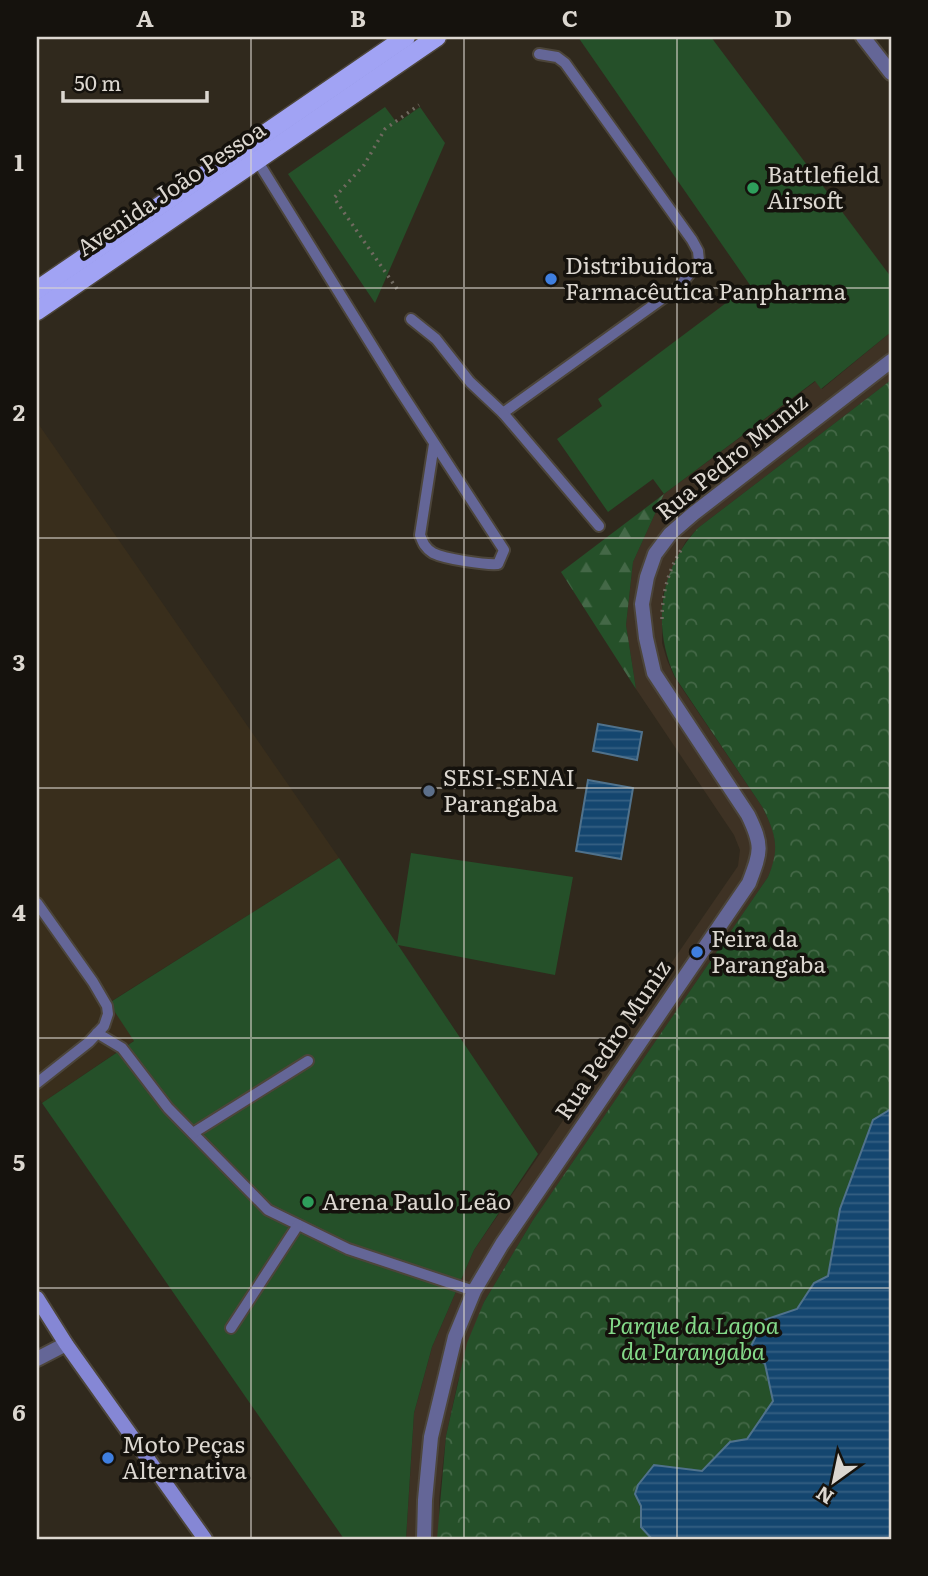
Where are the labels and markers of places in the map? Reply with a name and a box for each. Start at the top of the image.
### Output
place label: Battlefield Airsoft [767,156,880,216]
marker: Battlefield Airsoft [745,180,761,196]
place label: Distribuidora Farmacêutica Panpharma [565,247,847,307]
marker: Distribuidora Farmacêutica Panpharma [543,271,559,287]
place label: SESI-SENAI Parangaba [443,759,575,819]
marker: SESI-SENAI Parangaba [421,783,437,799]
place label: Feira da Parangaba [711,920,827,980]
marker: Feira da Parangaba [689,944,705,960]
place label: Arena Paulo Leão [322,1183,511,1217]
marker: Arena Paulo Leão [300,1194,316,1210]
place label: Moto Peças Alternativa [122,1426,248,1486]
marker: Moto Peças Alternativa [100,1450,116,1466]

